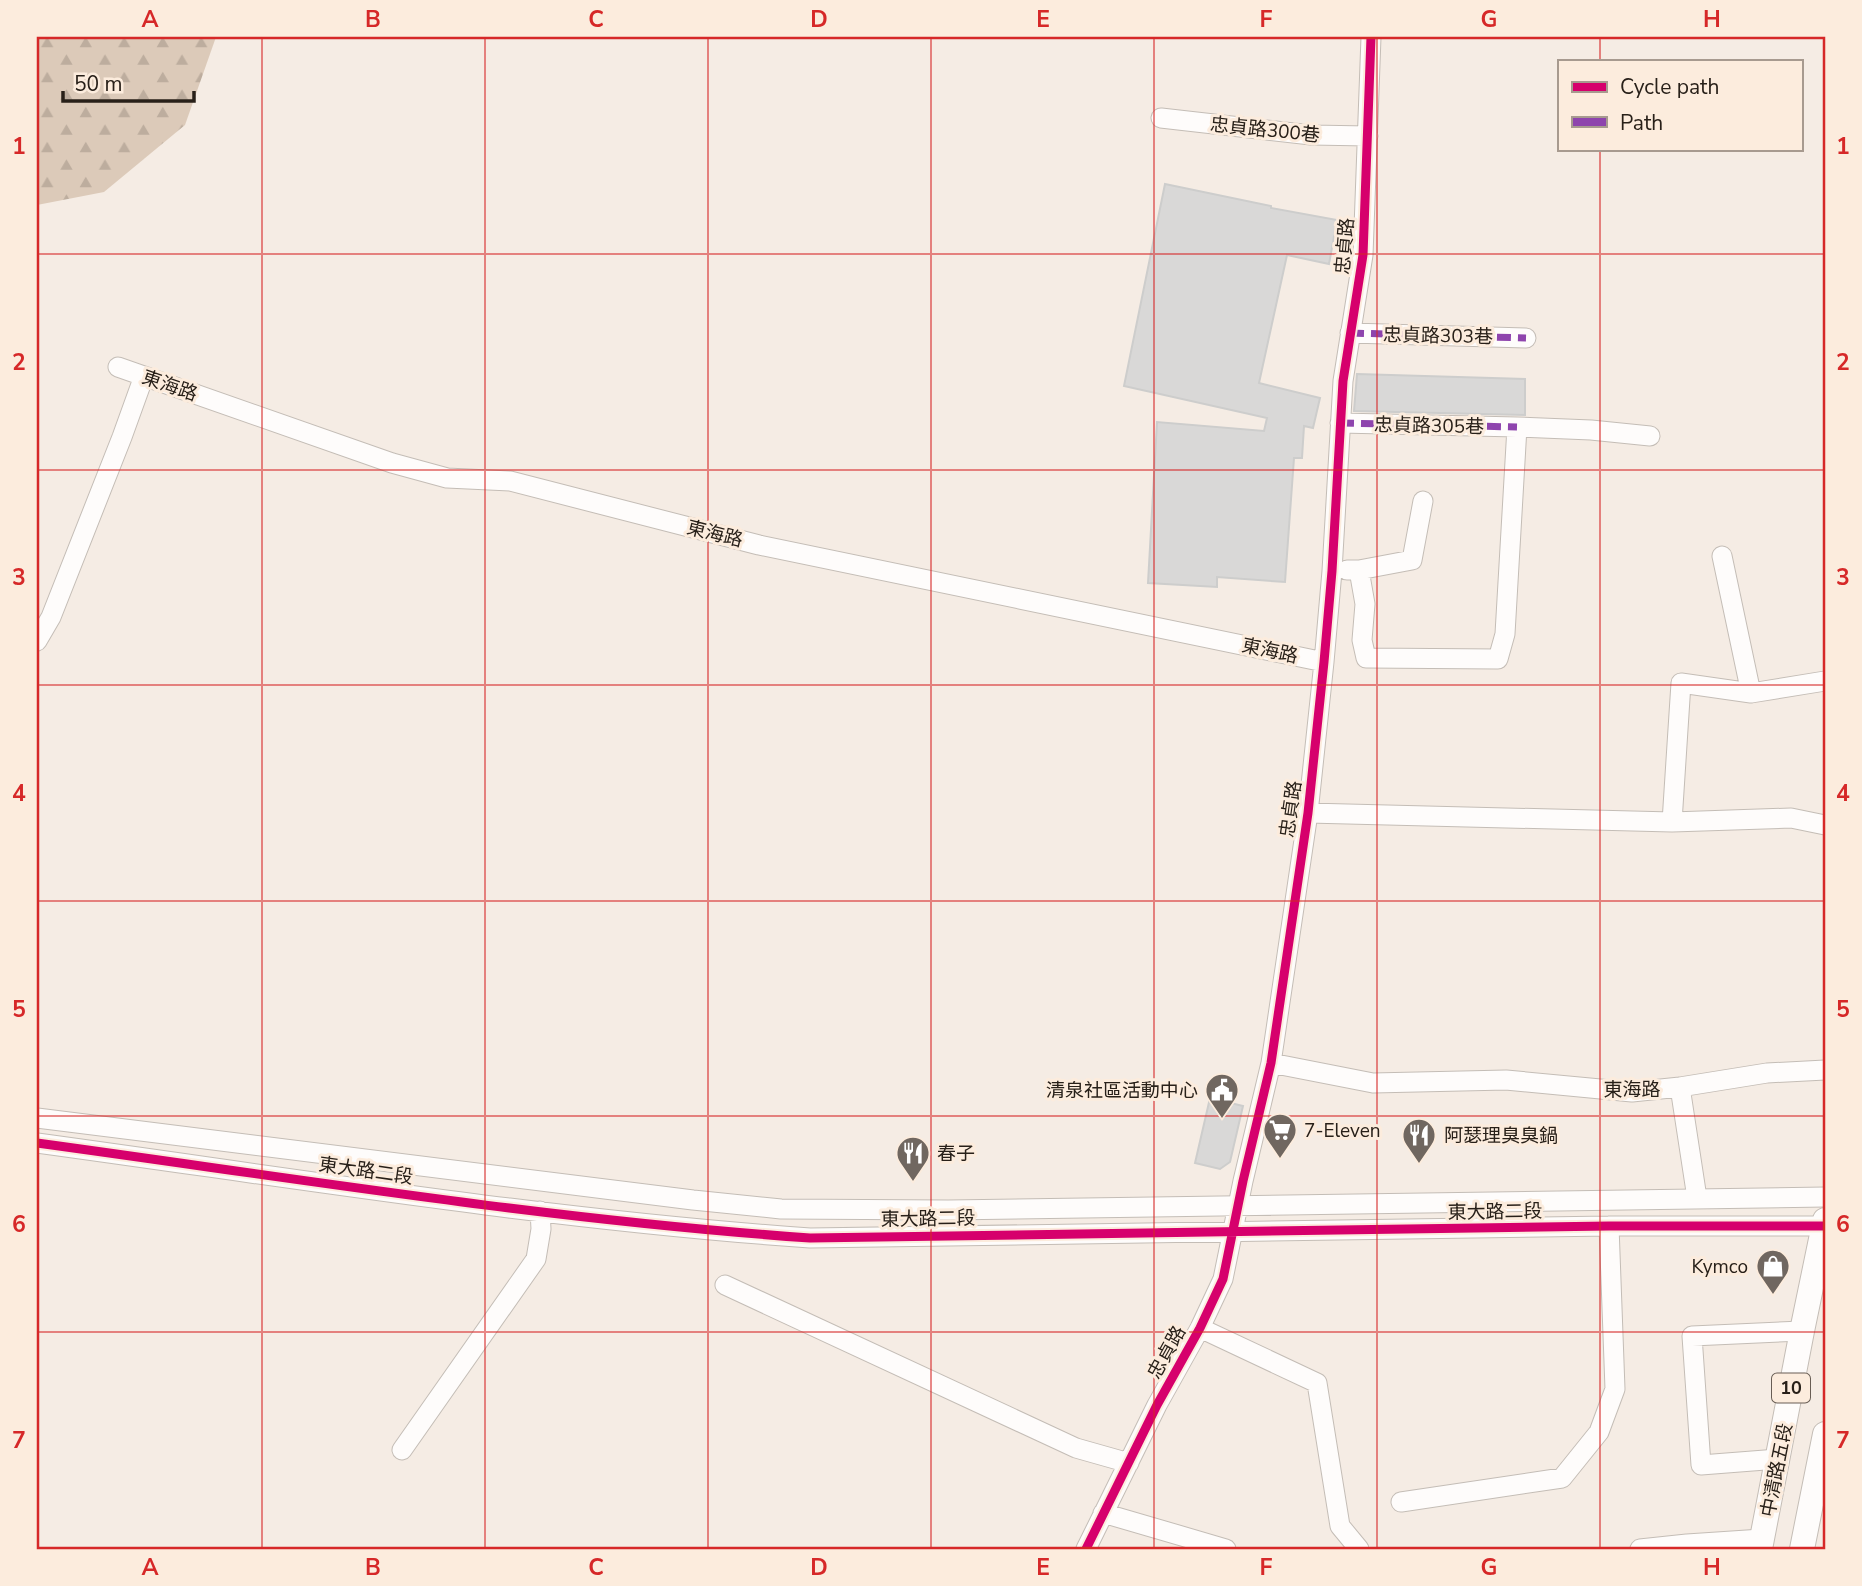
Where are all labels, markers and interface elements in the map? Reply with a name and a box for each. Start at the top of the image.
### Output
text: A [141,4,159,35]
text: B [365,4,381,35]
text: C [588,4,604,35]
text: D [810,4,828,35]
text: E [1036,4,1050,35]
text: F [1260,4,1273,35]
text: G [1481,4,1497,35]
text: H [1703,4,1721,35]
scale bar [63,60,194,104]
legend [1558,60,1802,150]
text: 50 m [74,70,123,98]
text: Cycle path [1620,73,1719,101]
text: Path [1620,109,1663,137]
street label: 忠貞路300巷 [1209,111,1321,149]
text: 1 [12,131,26,162]
text: 1 [1836,131,1850,162]
street label: 忠貞路 [1330,217,1360,276]
street label: 忠貞路303巷 [1383,322,1493,350]
text: 2 [12,347,26,378]
text: 2 [1836,347,1850,378]
street label: 東海路 [138,364,201,408]
street label: 忠貞路305巷 [1374,412,1484,440]
street label: 東海路 [684,514,746,553]
text: 3 [12,562,26,593]
text: 3 [1836,562,1850,593]
street label: 東海路 [1239,632,1300,670]
text: 4 [12,778,26,809]
text: 4 [1836,778,1850,809]
street label: 忠貞路 [1274,779,1308,839]
text: 5 [12,994,26,1025]
text: 5 [1836,994,1850,1025]
public building icon: 清泉社區活動中心 [1203,1071,1241,1120]
street label: 東海路 [1603,1077,1661,1103]
place label: 清泉社區活動中心 [1046,1078,1198,1104]
supermarket icon: 7-Eleven [1261,1111,1299,1160]
restaurant icon: 阿瑟理臭臭鍋 [1400,1116,1438,1165]
place label: 7-Eleven [1304,1118,1381,1144]
place label: 阿瑟理臭臭鍋 [1444,1123,1558,1149]
restaurant icon: 春子 [894,1134,932,1183]
place label: 春子 [937,1141,975,1167]
street label: 東大路二段 [317,1152,415,1190]
street label: 東大路二段 [1447,1198,1543,1226]
street label: 東大路二段 [880,1205,976,1233]
text: 6 [12,1209,26,1240]
text: 6 [1836,1209,1850,1240]
shop icon: Kymco [1754,1247,1792,1296]
place label: Kymco [1691,1254,1748,1280]
street label: 忠貞路 [1142,1321,1192,1384]
road number: 10 [1772,1373,1810,1402]
street label: 中清路五段 [1755,1421,1799,1519]
text: 7 [12,1425,26,1456]
text: 7 [1836,1425,1850,1456]
text: A [141,1552,159,1583]
text: B [365,1552,381,1583]
text: C [588,1552,604,1583]
text: D [810,1552,828,1583]
text: E [1036,1552,1050,1583]
text: F [1260,1552,1273,1583]
text: G [1481,1552,1497,1583]
text: H [1703,1552,1721,1583]

